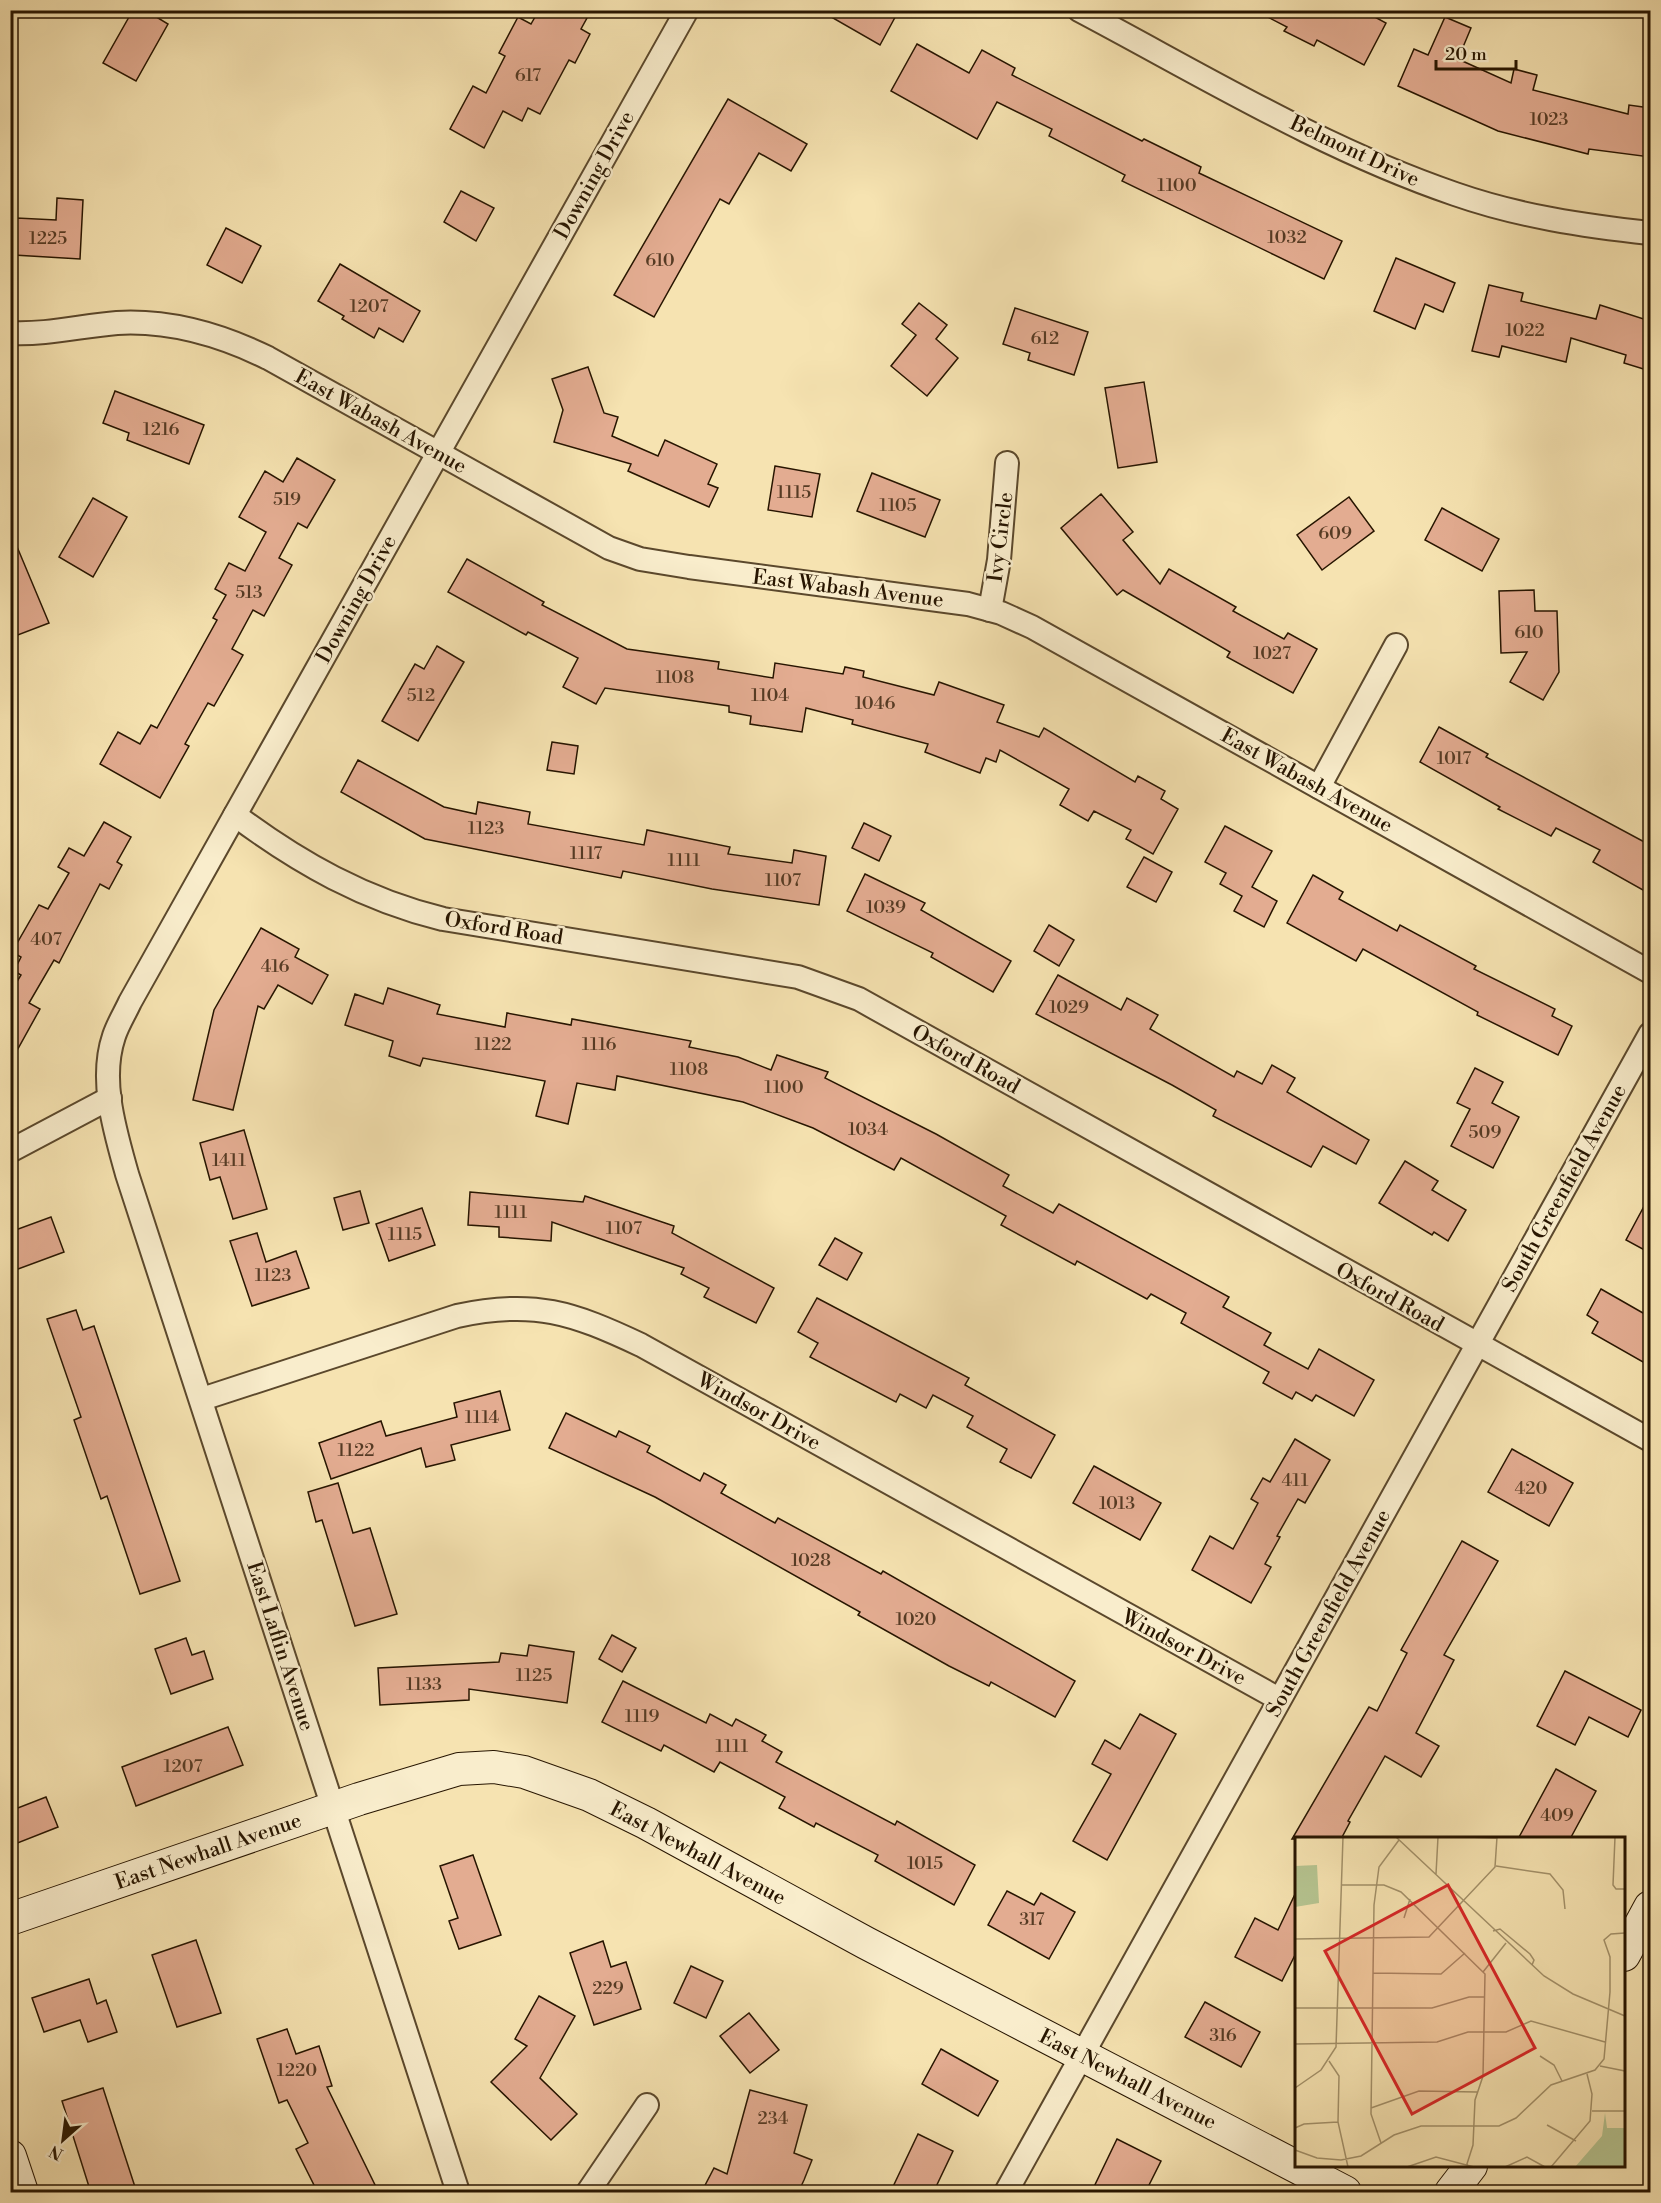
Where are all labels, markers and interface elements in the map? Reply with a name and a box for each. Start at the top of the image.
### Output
scale bar [1436,33,1516,71]
text: 20 m [1445,43,1487,66]
house number: 617 [515,64,541,87]
street label: Downing Drive [549,107,641,244]
house number: 1023 [1529,108,1569,131]
street label: Belmont Drive [1285,110,1423,193]
house number: 1100 [1157,174,1197,197]
house number: 1032 [1267,226,1307,249]
house number: 1225 [29,227,67,250]
house number: 610 [645,249,675,272]
house number: 1207 [349,295,389,318]
house number: 1022 [1505,319,1545,342]
house number: 612 [1031,327,1059,350]
street label: East Wabash Avenue [290,364,471,480]
house number: 1216 [143,418,179,441]
house number: 1115 [777,481,811,504]
house number: 519 [273,488,301,511]
street label: Ivy Circle [983,491,1019,584]
house number: 1105 [879,494,917,517]
house number: 609 [1318,522,1352,545]
street label: Downing Drive [311,531,403,668]
street label: East Wabash Avenue [751,564,945,614]
house number: 513 [235,581,263,604]
house number: 610 [1514,621,1544,644]
house number: 1027 [1253,642,1291,665]
house number: 1108 [656,666,694,689]
house number: 512 [407,684,435,707]
house number: 1104 [751,684,789,707]
house number: 1046 [855,692,895,715]
street label: East Wabash Avenue [1216,723,1397,839]
house number: 1017 [1437,747,1471,770]
house number: 1123 [468,817,504,840]
house number: 1117 [570,842,602,865]
house number: 1111 [668,849,701,872]
house number: 1107 [765,869,801,892]
house number: 1039 [866,896,906,919]
street label: Oxford Road [443,907,565,951]
house number: 407 [30,928,62,951]
house number: 416 [261,955,289,978]
house number: 1029 [1049,996,1089,1019]
street label: Oxford Road [907,1019,1024,1100]
house number: 1122 [475,1033,511,1056]
house number: 1116 [582,1033,616,1056]
house number: 1108 [670,1058,708,1081]
house number: 1100 [764,1076,804,1099]
street label: South Greenfield Avenue [1497,1080,1633,1297]
house number: 1034 [848,1118,888,1141]
house number: 509 [1469,1121,1501,1144]
house number: 1411 [212,1149,246,1172]
house number: 1111 [495,1201,528,1224]
house number: 1107 [606,1217,642,1240]
house number: 1115 [388,1223,422,1246]
street label: Oxford Road [1331,1257,1448,1338]
house number: 1123 [255,1264,291,1287]
street label: Windsor Drive [691,1367,825,1457]
house number: 1114 [465,1406,499,1429]
house number: 1122 [338,1439,374,1462]
house number: 411 [1282,1469,1309,1492]
house number: 420 [1515,1477,1548,1500]
house number: 1013 [1099,1492,1135,1515]
street label: South Greenfield Avenue [1261,1505,1397,1722]
house number: 1028 [791,1549,831,1572]
street label: East Laflin Avenue [240,1558,320,1734]
street label: Windsor Drive [1116,1604,1250,1692]
house number: 1020 [895,1608,937,1631]
house number: 1125 [516,1664,552,1687]
house number: 1133 [406,1673,442,1696]
house number: 1119 [625,1705,659,1728]
house number: 1111 [716,1735,749,1758]
house number: 1207 [163,1755,203,1778]
street label: East Newhall Avenue [605,1796,790,1911]
house number: 409 [1540,1804,1574,1827]
street label: East Newhall Avenue [112,1808,305,1896]
inset map [1295,1837,1625,2167]
house number: 1015 [907,1852,943,1875]
house number: 317 [1019,1908,1045,1931]
house number: 229 [592,1977,624,2000]
street label: East Newhall Avenue [1034,2024,1221,2136]
house number: 316 [1209,2024,1237,2047]
house number: 1220 [277,2059,317,2082]
house number: 234 [757,2107,789,2130]
north arrow [33,2110,93,2170]
text: N [46,2140,67,2164]

